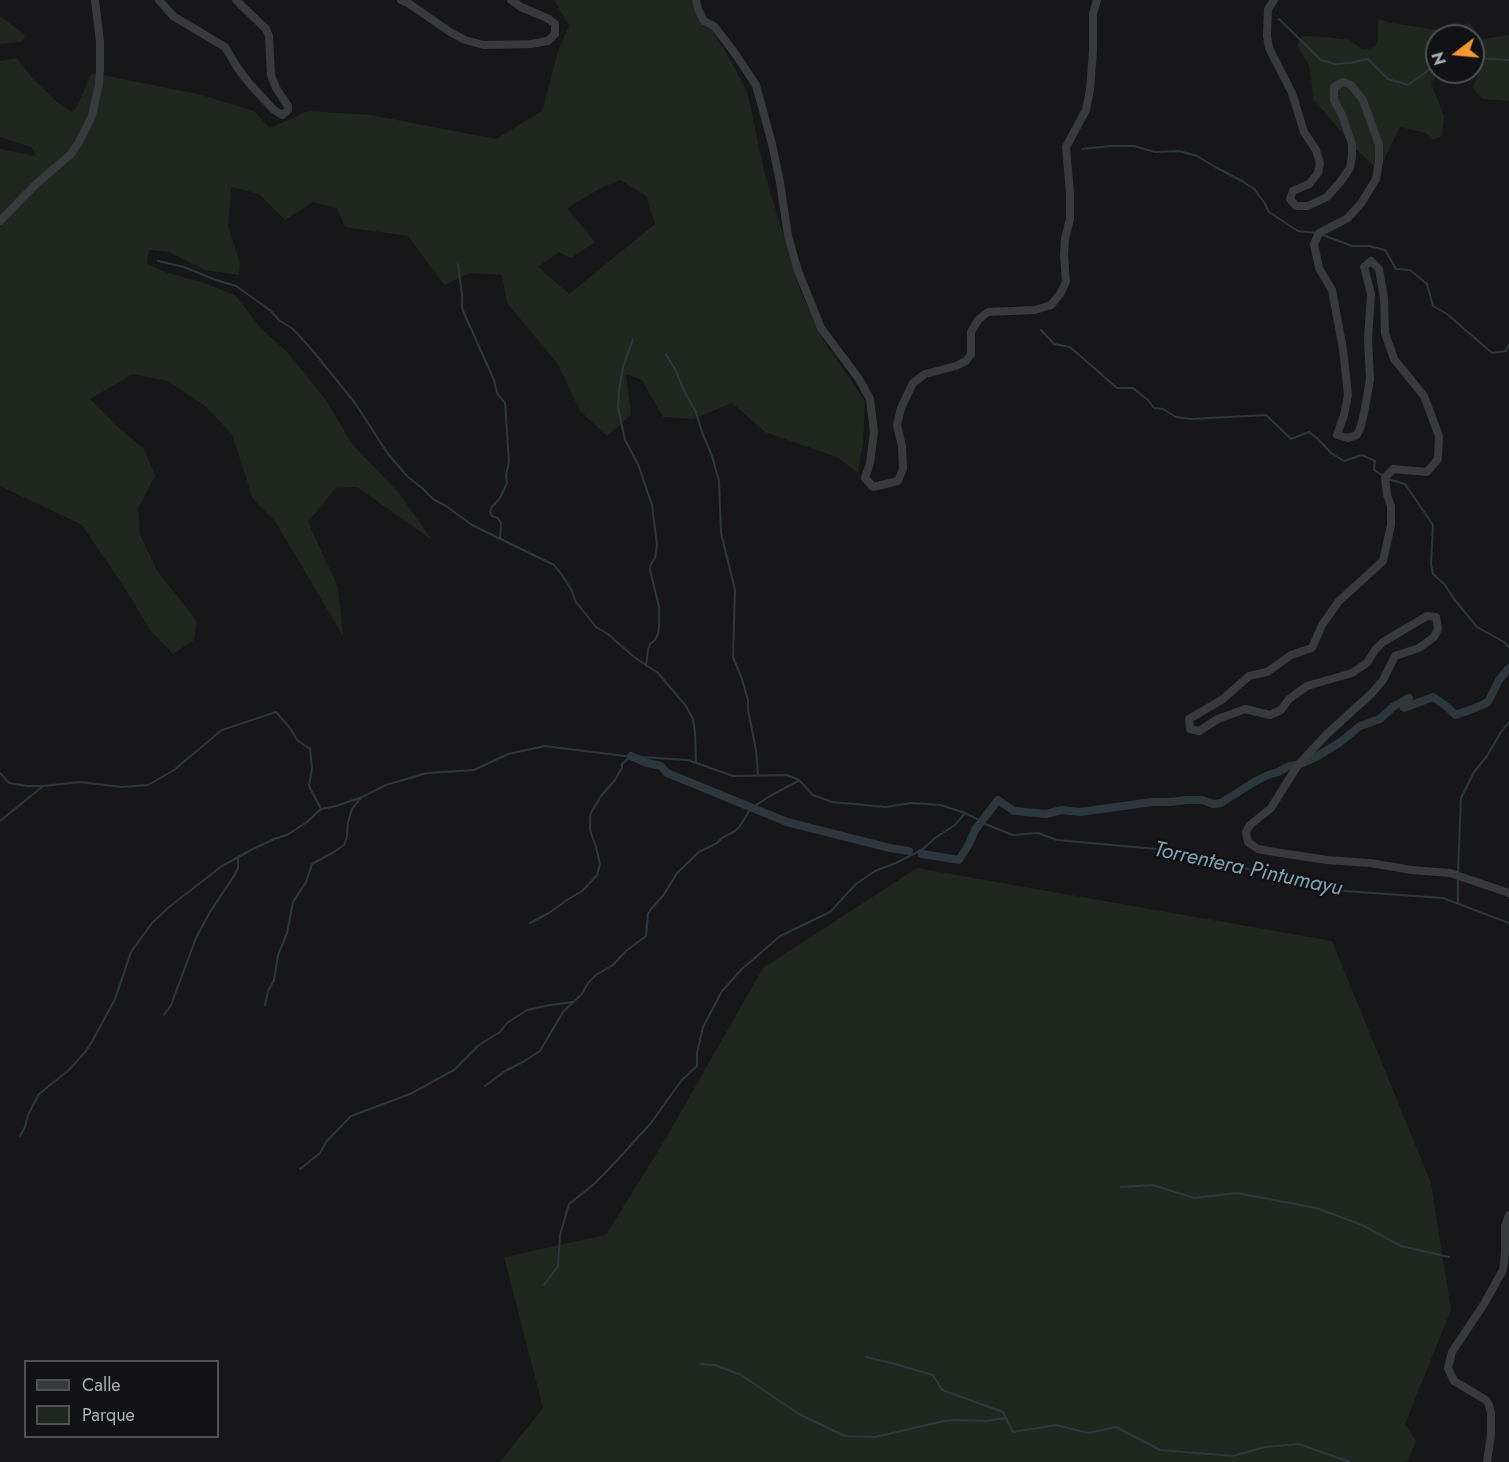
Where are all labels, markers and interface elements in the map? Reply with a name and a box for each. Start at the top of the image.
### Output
north arrow [1425,24,1485,84]
text: N [1426,49,1452,68]
water label: Torrentera Pintumayu [1151,837,1345,903]
legend [24,1360,219,1438]
text: Calle [82,1372,121,1398]
text: Parque [82,1402,135,1428]

